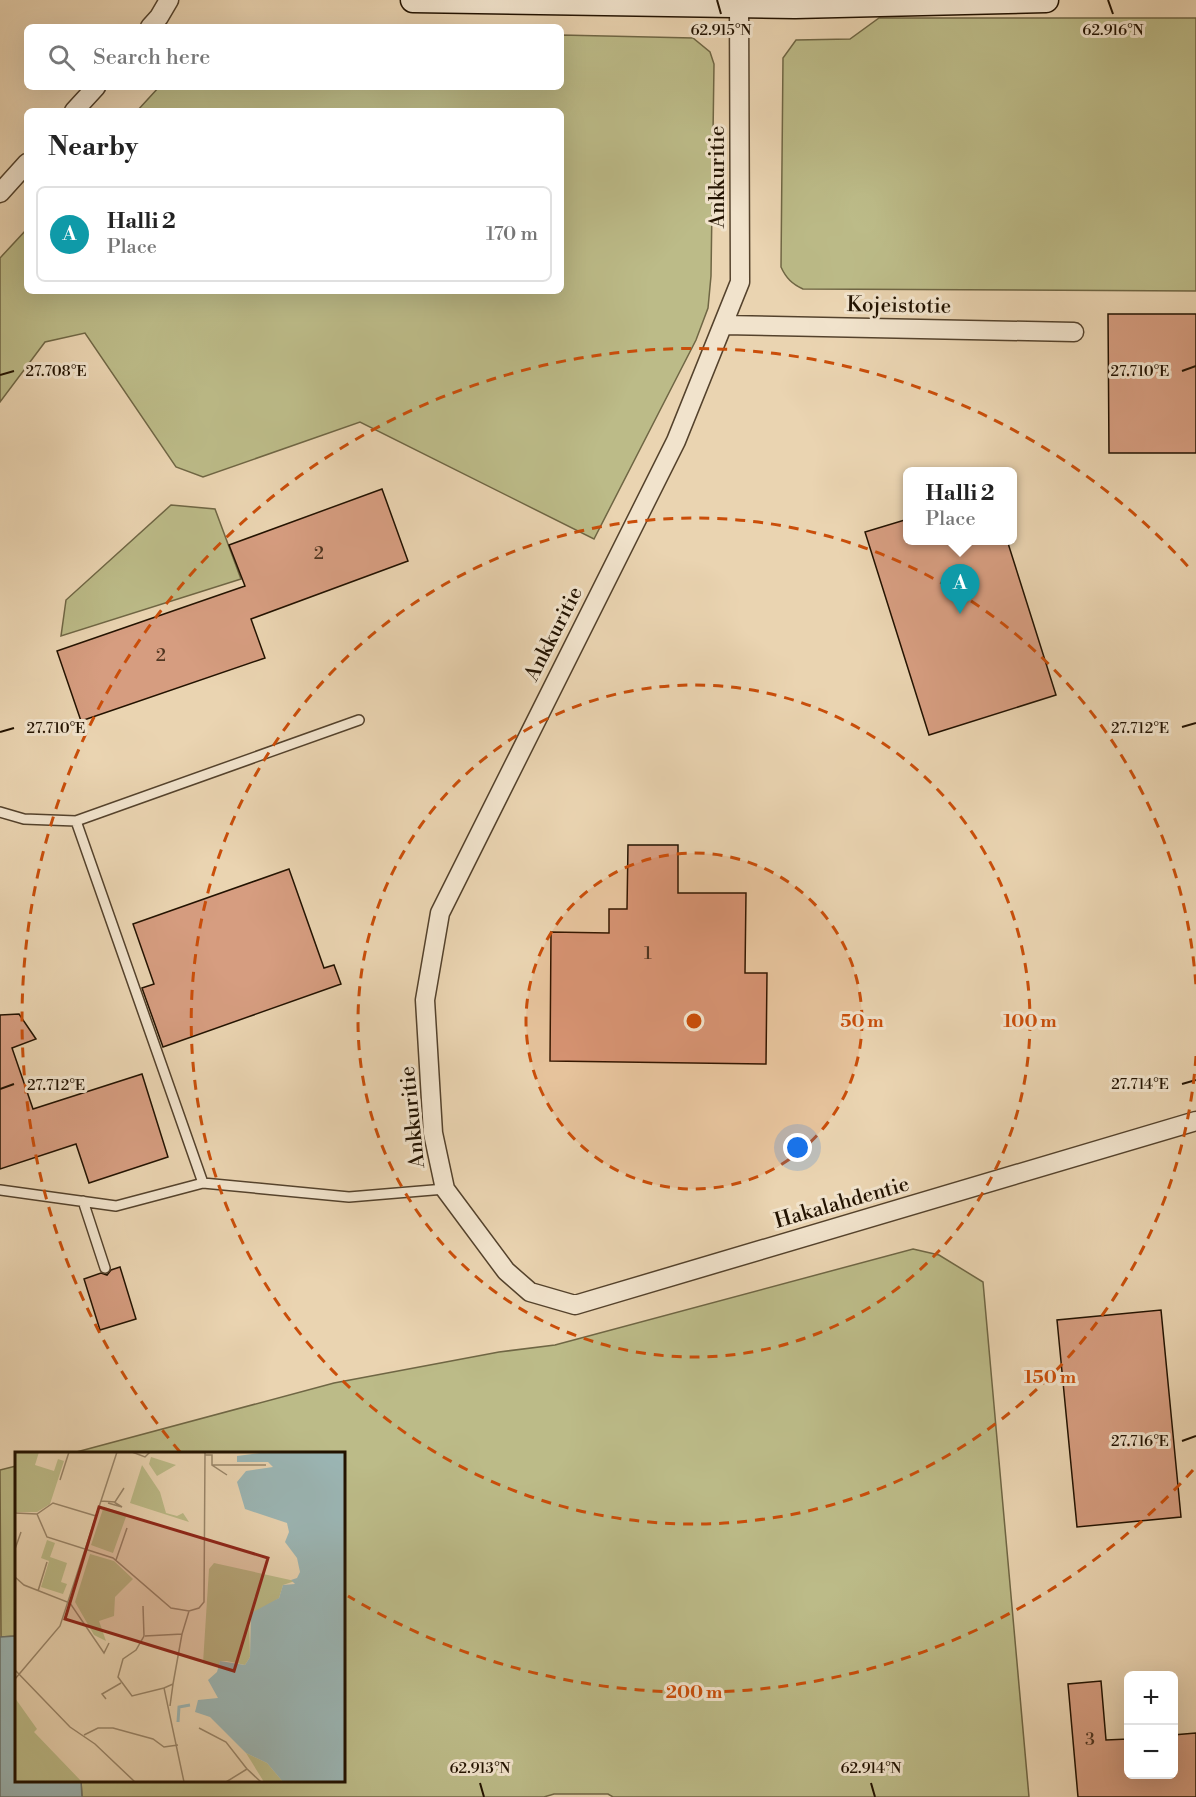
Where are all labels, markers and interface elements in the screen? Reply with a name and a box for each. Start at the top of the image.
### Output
text: 62.915°N [691,21,751,40]
text: 62.916°N [1082,21,1144,40]
search box [24,24,564,90]
icon: search [45,41,78,74]
text: Search here [93,44,210,71]
street label: Ankkuritie [705,126,731,229]
text: Nearby [48,131,138,163]
text: Halli 2 [107,208,176,235]
text: A [62,222,77,247]
text: 170 m [486,222,538,247]
text: Place [107,235,157,260]
street label: Kojeistotie [846,292,952,320]
text: 27.708°E [25,362,87,381]
text: 27.710°E [1111,362,1169,381]
popup [903,467,1017,545]
text: Halli 2 [926,480,994,507]
text: Place [926,507,976,532]
house number: 2 [314,542,324,565]
pin: A [940,564,980,614]
street label: Ankkuritie [519,582,589,686]
house number: 2 [156,644,166,667]
text: 27.710°E [27,719,85,738]
text: 27.712°E [1111,719,1169,738]
house number: 1 [644,942,652,965]
text: 50 m [840,1010,884,1033]
text: 100 m [1003,1010,1057,1033]
centre of rings [684,1011,704,1031]
street label: Ankkuritie [395,1065,431,1170]
text: 27.714°E [1111,1075,1169,1094]
text: 27.712°E [27,1076,85,1095]
your location [783,1133,812,1162]
street label: Hakalahdentie [772,1171,912,1235]
text: 150 m [1024,1366,1077,1389]
text: 27.716°E [1111,1432,1169,1451]
inset map [15,1452,345,1782]
map controls [1124,1671,1178,1779]
button: + [1124,1671,1178,1725]
text: 200 m [666,1681,723,1704]
button: − [1124,1725,1178,1779]
house number: 3 [1085,1728,1095,1751]
text: 62.913°N [450,1759,511,1778]
text: 62.914°N [840,1759,902,1778]

